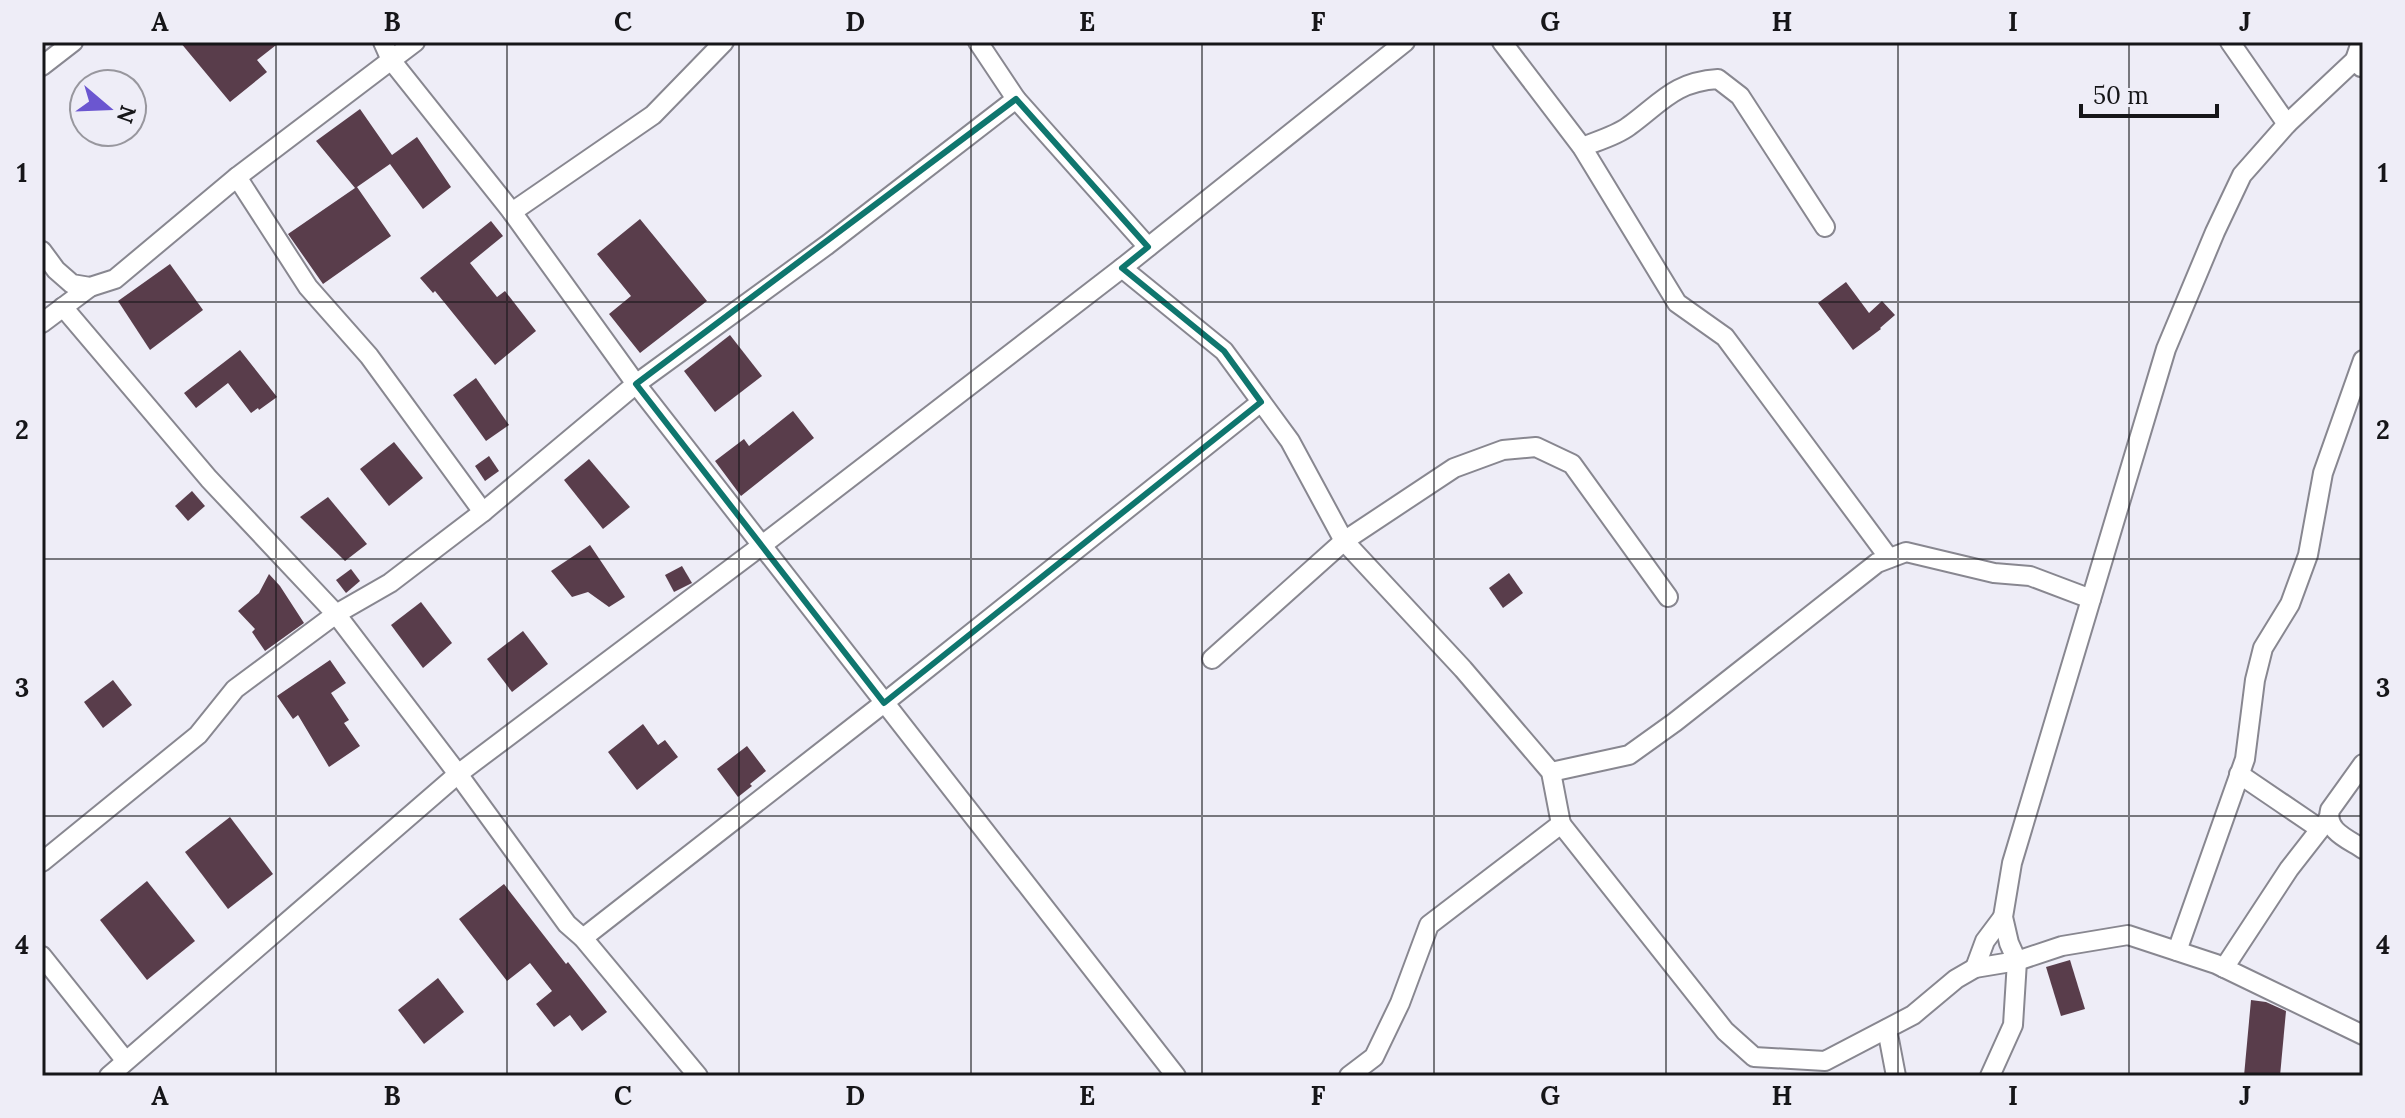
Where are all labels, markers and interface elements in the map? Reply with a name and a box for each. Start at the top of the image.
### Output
text: A [151,5,169,38]
text: B [383,5,401,38]
text: C [614,5,632,38]
text: D [845,5,865,38]
text: E [1079,5,1095,38]
text: F [1311,5,1326,38]
text: G [1540,5,1560,38]
text: H [1772,5,1792,38]
text: I [2008,5,2018,38]
text: J [2239,5,2251,38]
north arrow [68,68,148,148]
scale bar [2081,68,2217,118]
text: 50 m [2093,80,2149,111]
text: N [111,102,143,127]
text: 1 [17,156,27,189]
text: 1 [2378,156,2388,189]
text: 2 [15,413,29,446]
text: 2 [2376,413,2390,446]
text: 3 [15,671,29,704]
text: 3 [2376,671,2390,704]
text: 4 [15,928,29,961]
text: 4 [2376,928,2390,961]
text: A [151,1079,169,1112]
text: B [383,1079,401,1112]
text: C [614,1079,632,1112]
text: D [845,1079,865,1112]
text: E [1079,1079,1095,1112]
text: F [1311,1079,1326,1112]
text: G [1540,1079,1560,1112]
text: H [1772,1079,1792,1112]
text: I [2008,1079,2018,1112]
text: J [2239,1079,2251,1112]

